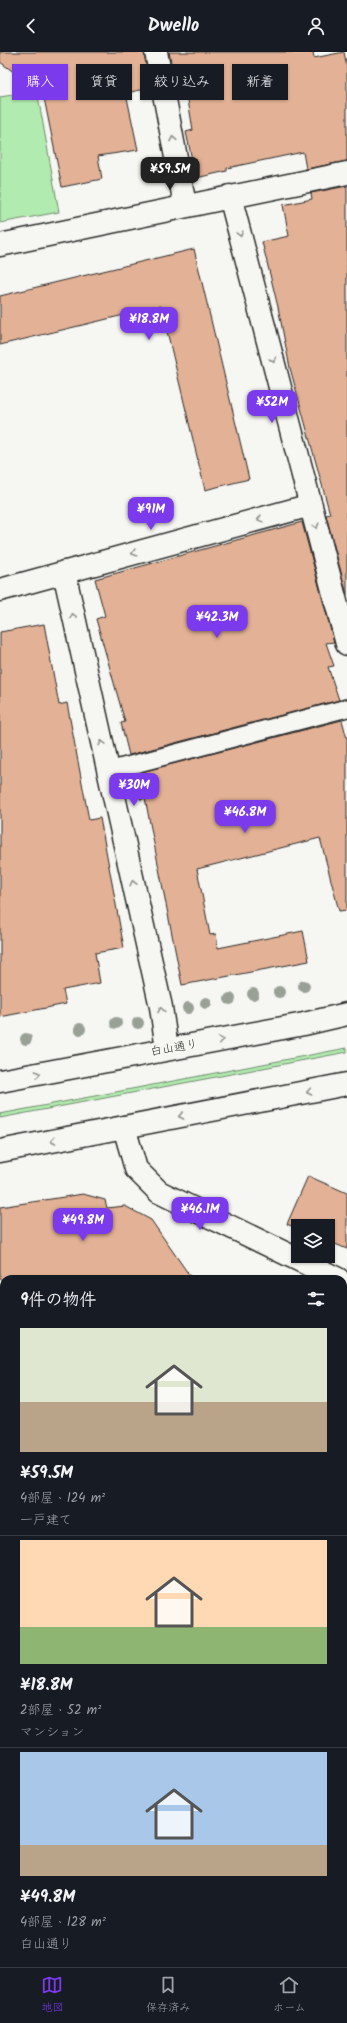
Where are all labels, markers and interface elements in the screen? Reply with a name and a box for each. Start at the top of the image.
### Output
text: Dwello [148,12,199,41]
icon: back [20,15,42,37]
icon: person [305,15,327,37]
chip: 購入 [12,64,68,100]
chip: 賃貸 [76,64,132,100]
chip: 絞り込み [140,64,224,100]
chip: 新着 [232,64,288,100]
one-way arrow [169,136,177,143]
pin: ¥59.5M [137,157,203,191]
text: ¥59.5M [150,159,190,180]
one-way arrow [235,230,244,237]
pin: ¥18.8M [116,307,182,341]
text: ¥18.8M [129,309,169,330]
one-way arrow [268,356,277,363]
pin: ¥52M [248,390,296,424]
text: ¥52M [256,392,288,413]
pin: ¥91M [127,497,175,531]
text: ¥91M [137,499,165,520]
one-way arrow [256,515,263,523]
one-way arrow [311,522,320,529]
one-way arrow [131,548,138,557]
pin: ¥42.3M [184,605,250,639]
text: ¥42.3M [196,607,238,628]
one-way arrow [70,613,78,619]
one-way arrow [98,740,106,746]
pin: ¥30M [110,773,158,807]
text: ¥30M [118,775,150,796]
pin: ¥46.8M [212,800,278,834]
text: ¥46.8M [224,802,266,823]
one-way arrow [130,880,138,887]
one-way arrow [157,1007,166,1013]
street label: 白山通り [149,1034,199,1062]
one-way arrow [218,1036,224,1045]
one-way arrow [35,1070,41,1078]
one-way arrow [306,1087,312,1095]
one-way arrow [178,1111,184,1120]
one-way arrow [50,1136,57,1144]
pin: ¥46.1M [167,1197,233,1231]
text: ¥46.1M [181,1199,219,1220]
pin: ¥49.8M [50,1208,116,1242]
text: ¥49.8M [62,1210,104,1231]
map controls [291,1219,335,1263]
button: layers [291,1219,335,1263]
text: 9件の物件 [20,1287,97,1314]
icon: filters [305,1288,327,1310]
icon: home [138,1354,210,1426]
text: ¥59.5M [20,1460,73,1487]
text: 4部屋 · 124 m² [20,1488,105,1509]
text: 一戸建て [20,1510,72,1531]
icon: home [138,1566,210,1638]
text: ¥18.8M [20,1672,73,1699]
text: 2部屋 · 52 m² [20,1700,101,1721]
text: マンション [20,1722,84,1743]
icon: home [138,1778,210,1850]
text: ¥49.8M [20,1884,75,1911]
text: 4部屋 · 128 m² [20,1912,106,1933]
text: 白山通り [20,1934,72,1955]
tab: 地図 [41,1974,63,2017]
tab: 保存済み [146,1974,190,2017]
tab: ホーム [273,1974,306,2017]

